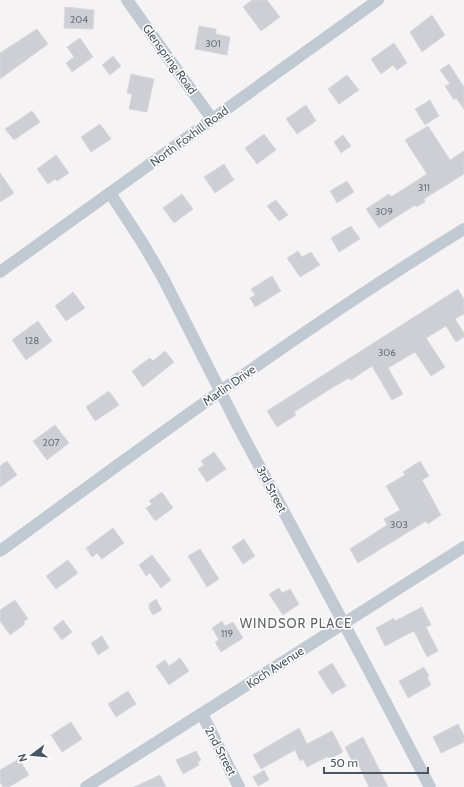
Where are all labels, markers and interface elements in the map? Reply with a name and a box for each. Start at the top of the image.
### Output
house number: 204 [70,13,88,26]
street label: Glenspring Road [140,21,200,97]
house number: 301 [205,37,221,50]
street label: North Foxhill Road [147,103,231,169]
house number: 311 [418,181,430,194]
house number: 309 [375,205,393,218]
house number: 128 [25,334,39,347]
house number: 306 [378,346,396,359]
street label: Marlin Drive [200,361,258,409]
house number: 207 [42,436,60,449]
street label: 3rd Street [254,463,290,515]
house number: 303 [390,518,408,531]
district label: WINDSOR PLACE [240,615,352,631]
house number: 119 [221,627,233,640]
street label: Koch Avenue [243,643,307,691]
street label: 2nd Street [202,724,240,778]
north arrow [12,735,52,775]
scale bar [324,749,428,775]
text: N [15,752,30,763]
text: 50 m [330,755,358,770]

